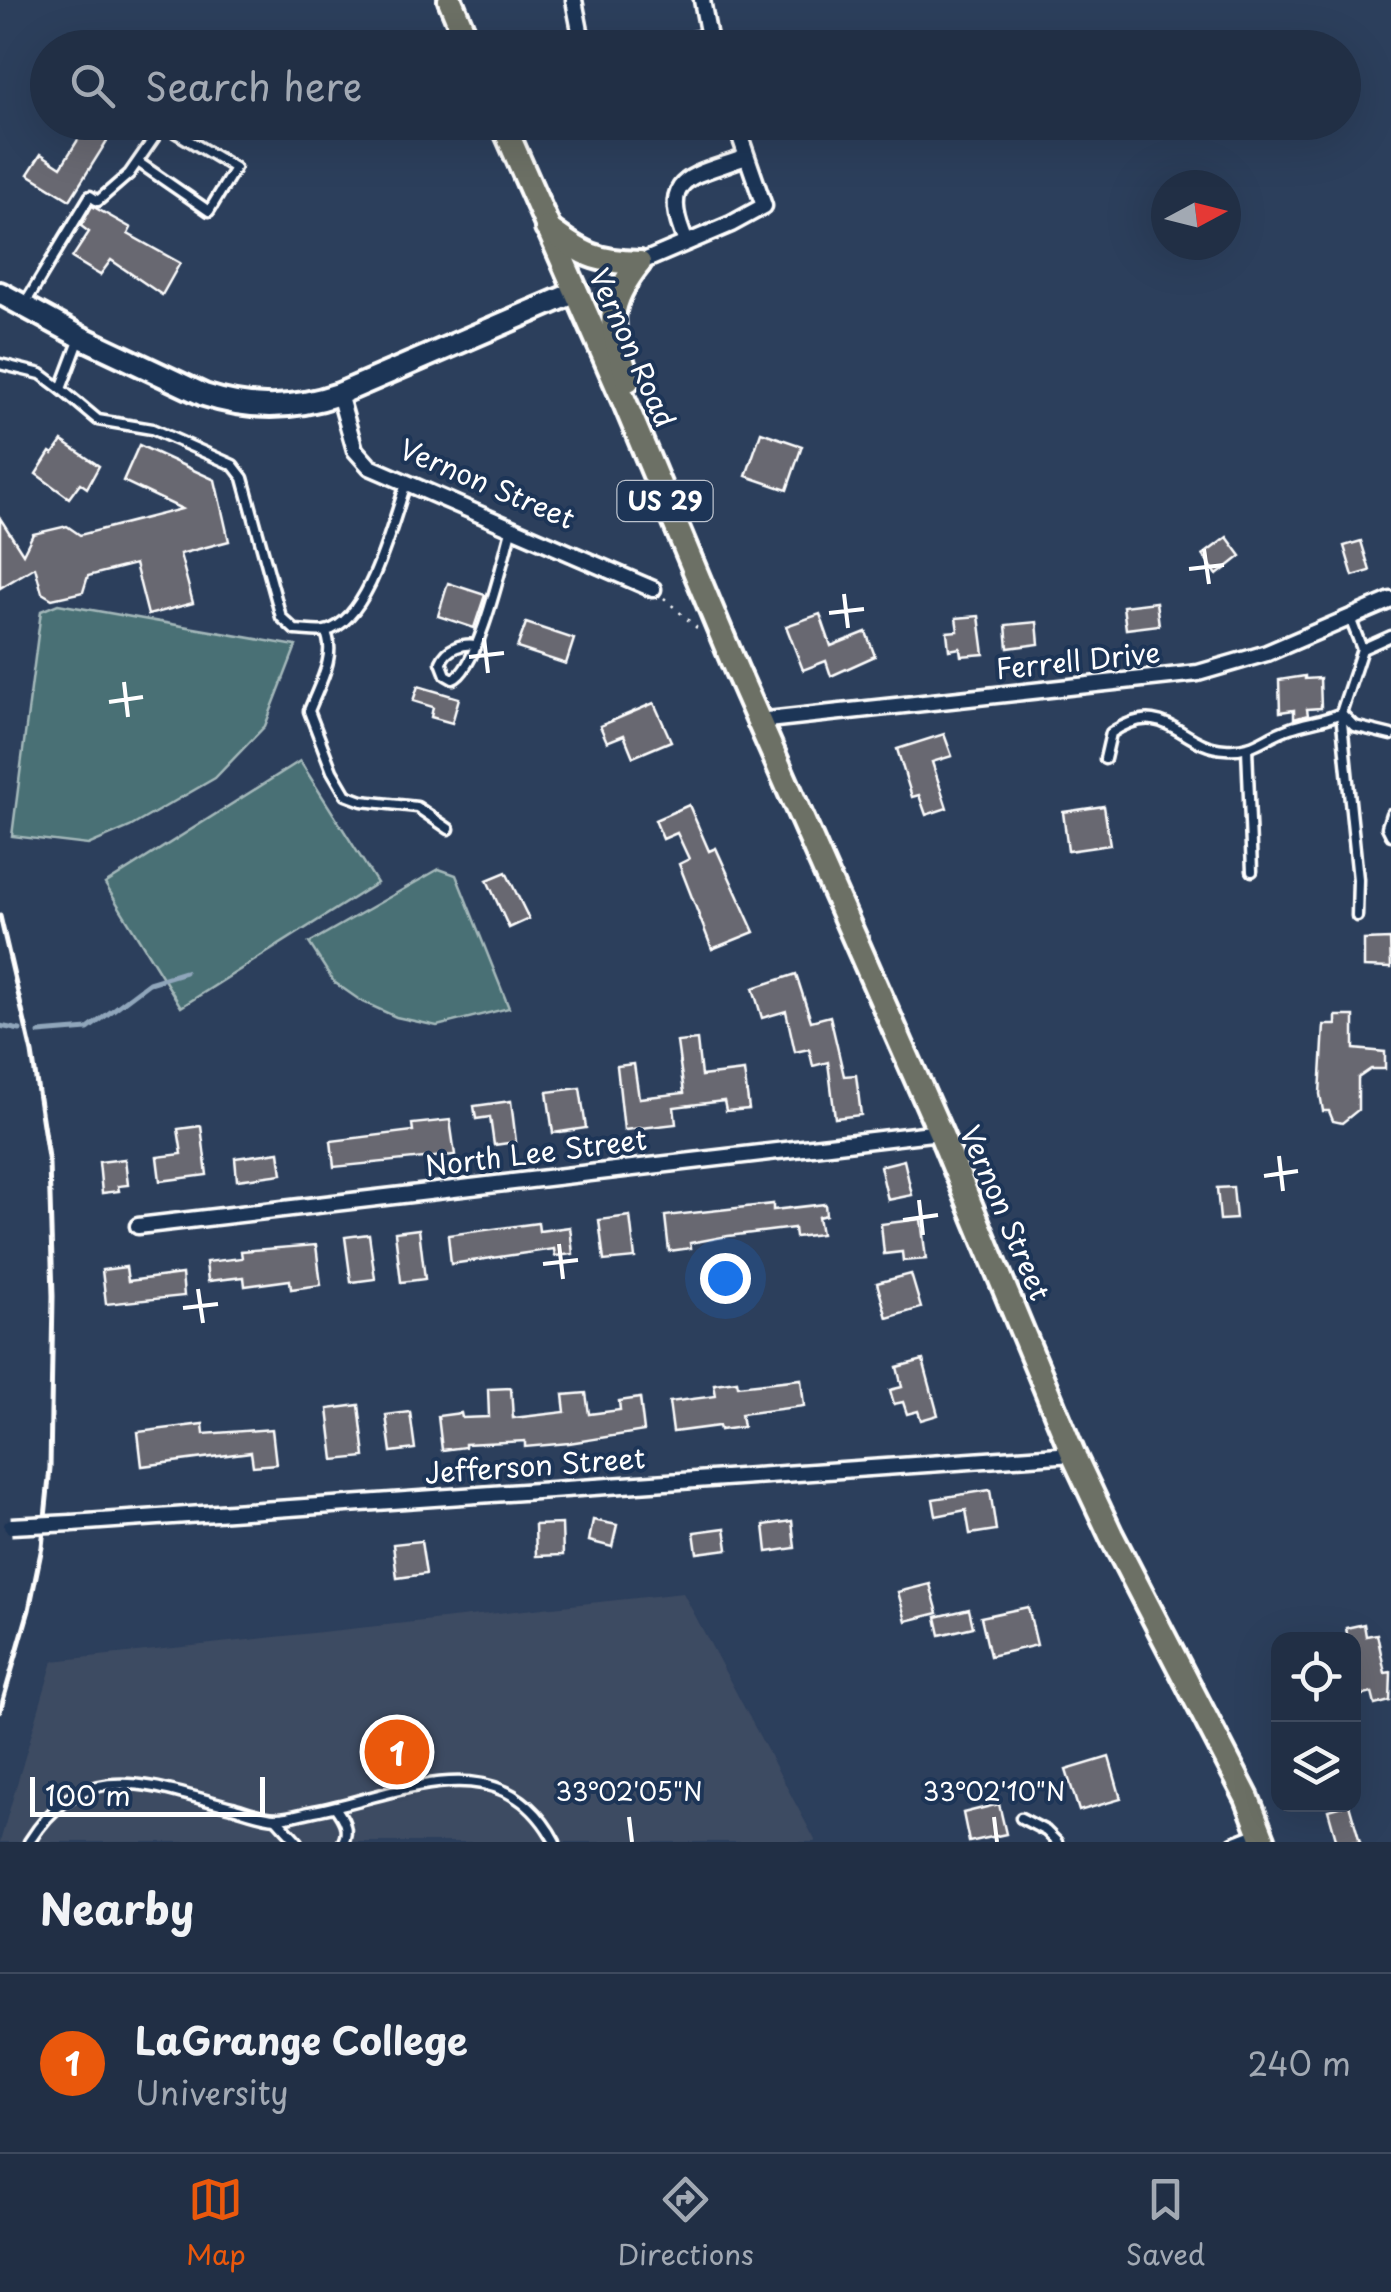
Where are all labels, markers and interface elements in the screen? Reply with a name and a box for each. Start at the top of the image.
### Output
search box [30,30,1361,140]
text: Search here [145,57,362,114]
icon: search [65,58,120,113]
north arrow [1151,170,1241,260]
street label: Vernon Road [579,261,688,434]
street label: Vernon Street [393,426,582,539]
road number: US 29 [618,481,712,521]
street label: Ferrell Drive [994,630,1162,690]
street label: North Lee Street [423,1117,649,1186]
street label: Vernon Street [950,1118,1063,1307]
your location [700,1253,751,1304]
street label: Jefferson Street [423,1435,647,1494]
map controls [1271,1632,1361,1812]
button: locate [1271,1632,1361,1722]
pin: 1 [364,1714,430,1790]
button: layers [1271,1722,1361,1812]
scale bar [30,1772,265,1816]
text: 33°02'05"N [555,1772,703,1810]
text: 33°02'10"N [923,1772,1065,1810]
text: 100 m [45,1773,131,1816]
text: Nearby [40,1876,194,1939]
text: LaGrange College [135,2011,468,2068]
text: 1 [65,2039,80,2087]
text: 240 m [1248,2039,1351,2087]
text: University [135,2068,289,2116]
tab: Map [186,2172,246,2275]
tab: Directions [618,2172,754,2275]
tab: Saved [1126,2172,1205,2275]

